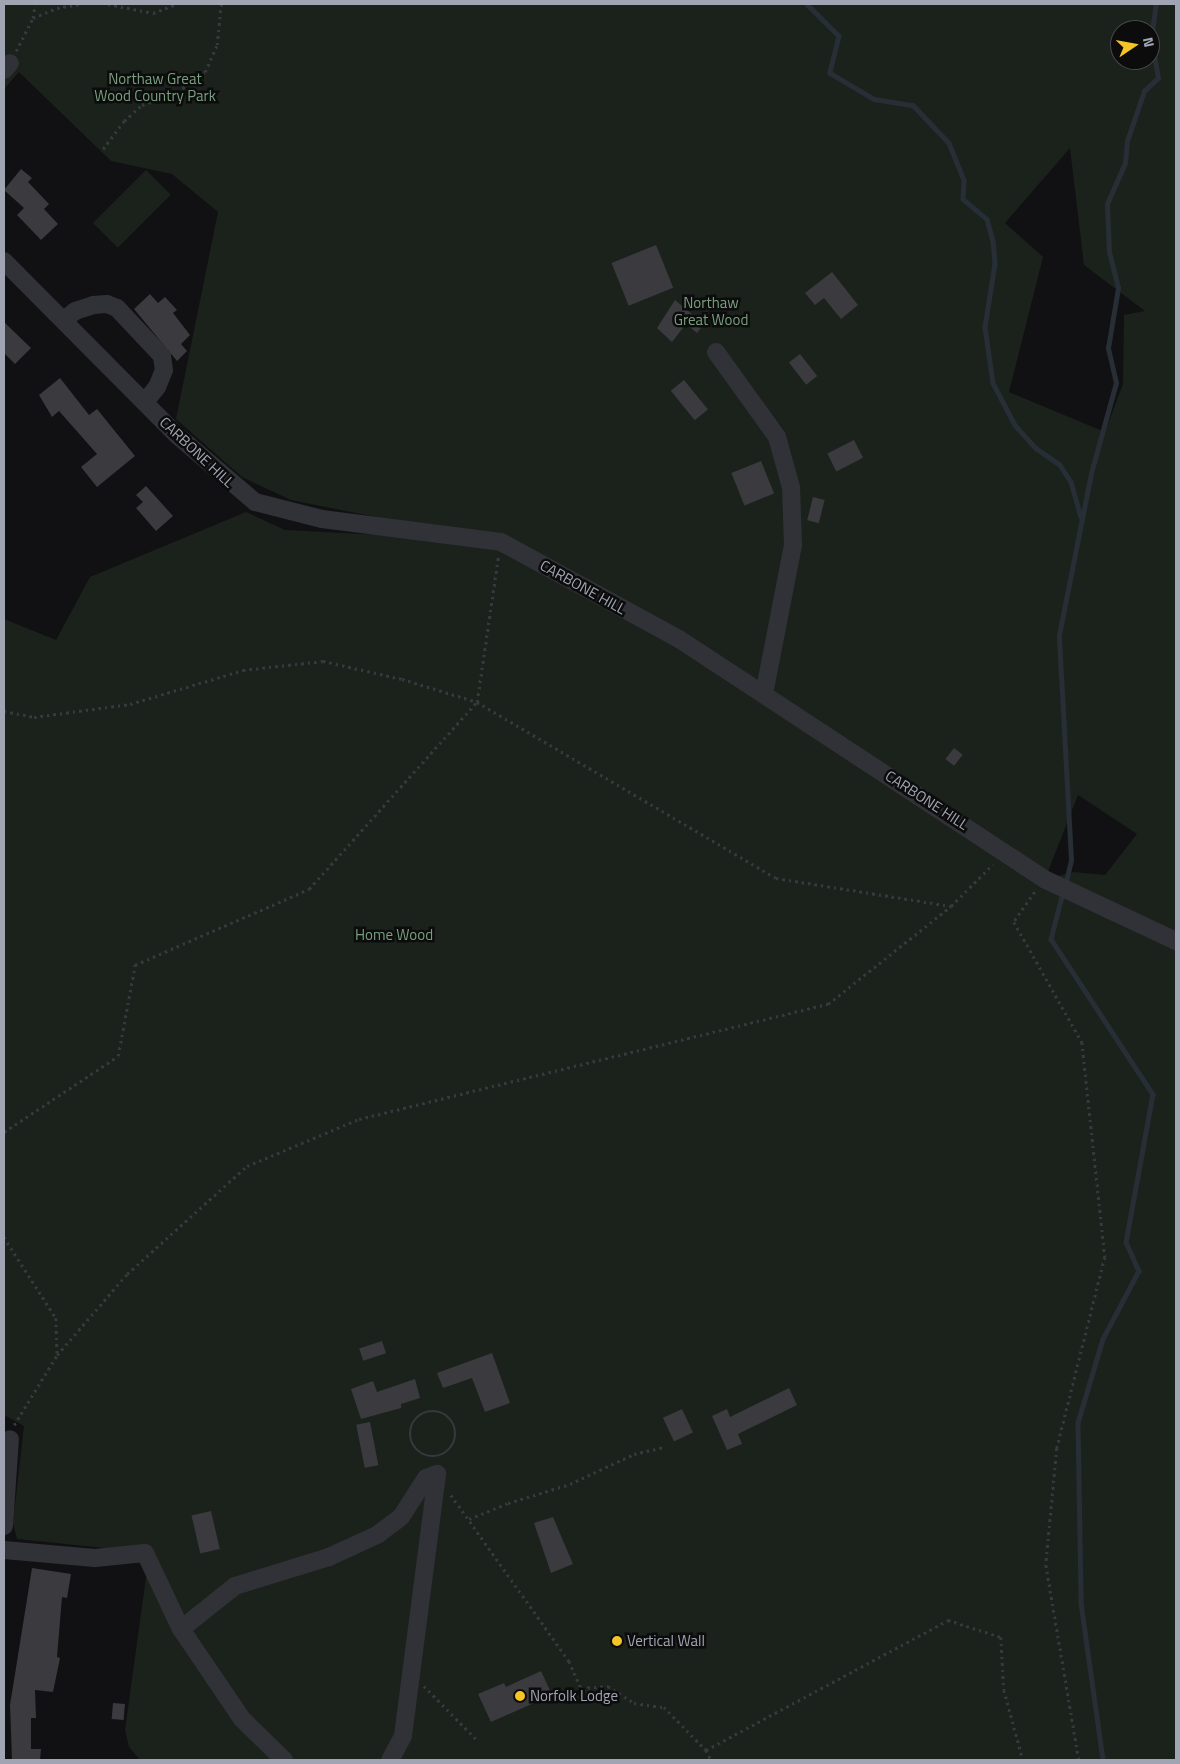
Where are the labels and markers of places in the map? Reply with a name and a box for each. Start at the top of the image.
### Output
place label: Vertical Wall [627,1632,705,1650]
marker: Vertical Wall [611,1635,623,1647]
place label: Norfolk Lodge [530,1687,618,1705]
marker: Norfolk Lodge [514,1690,526,1702]

